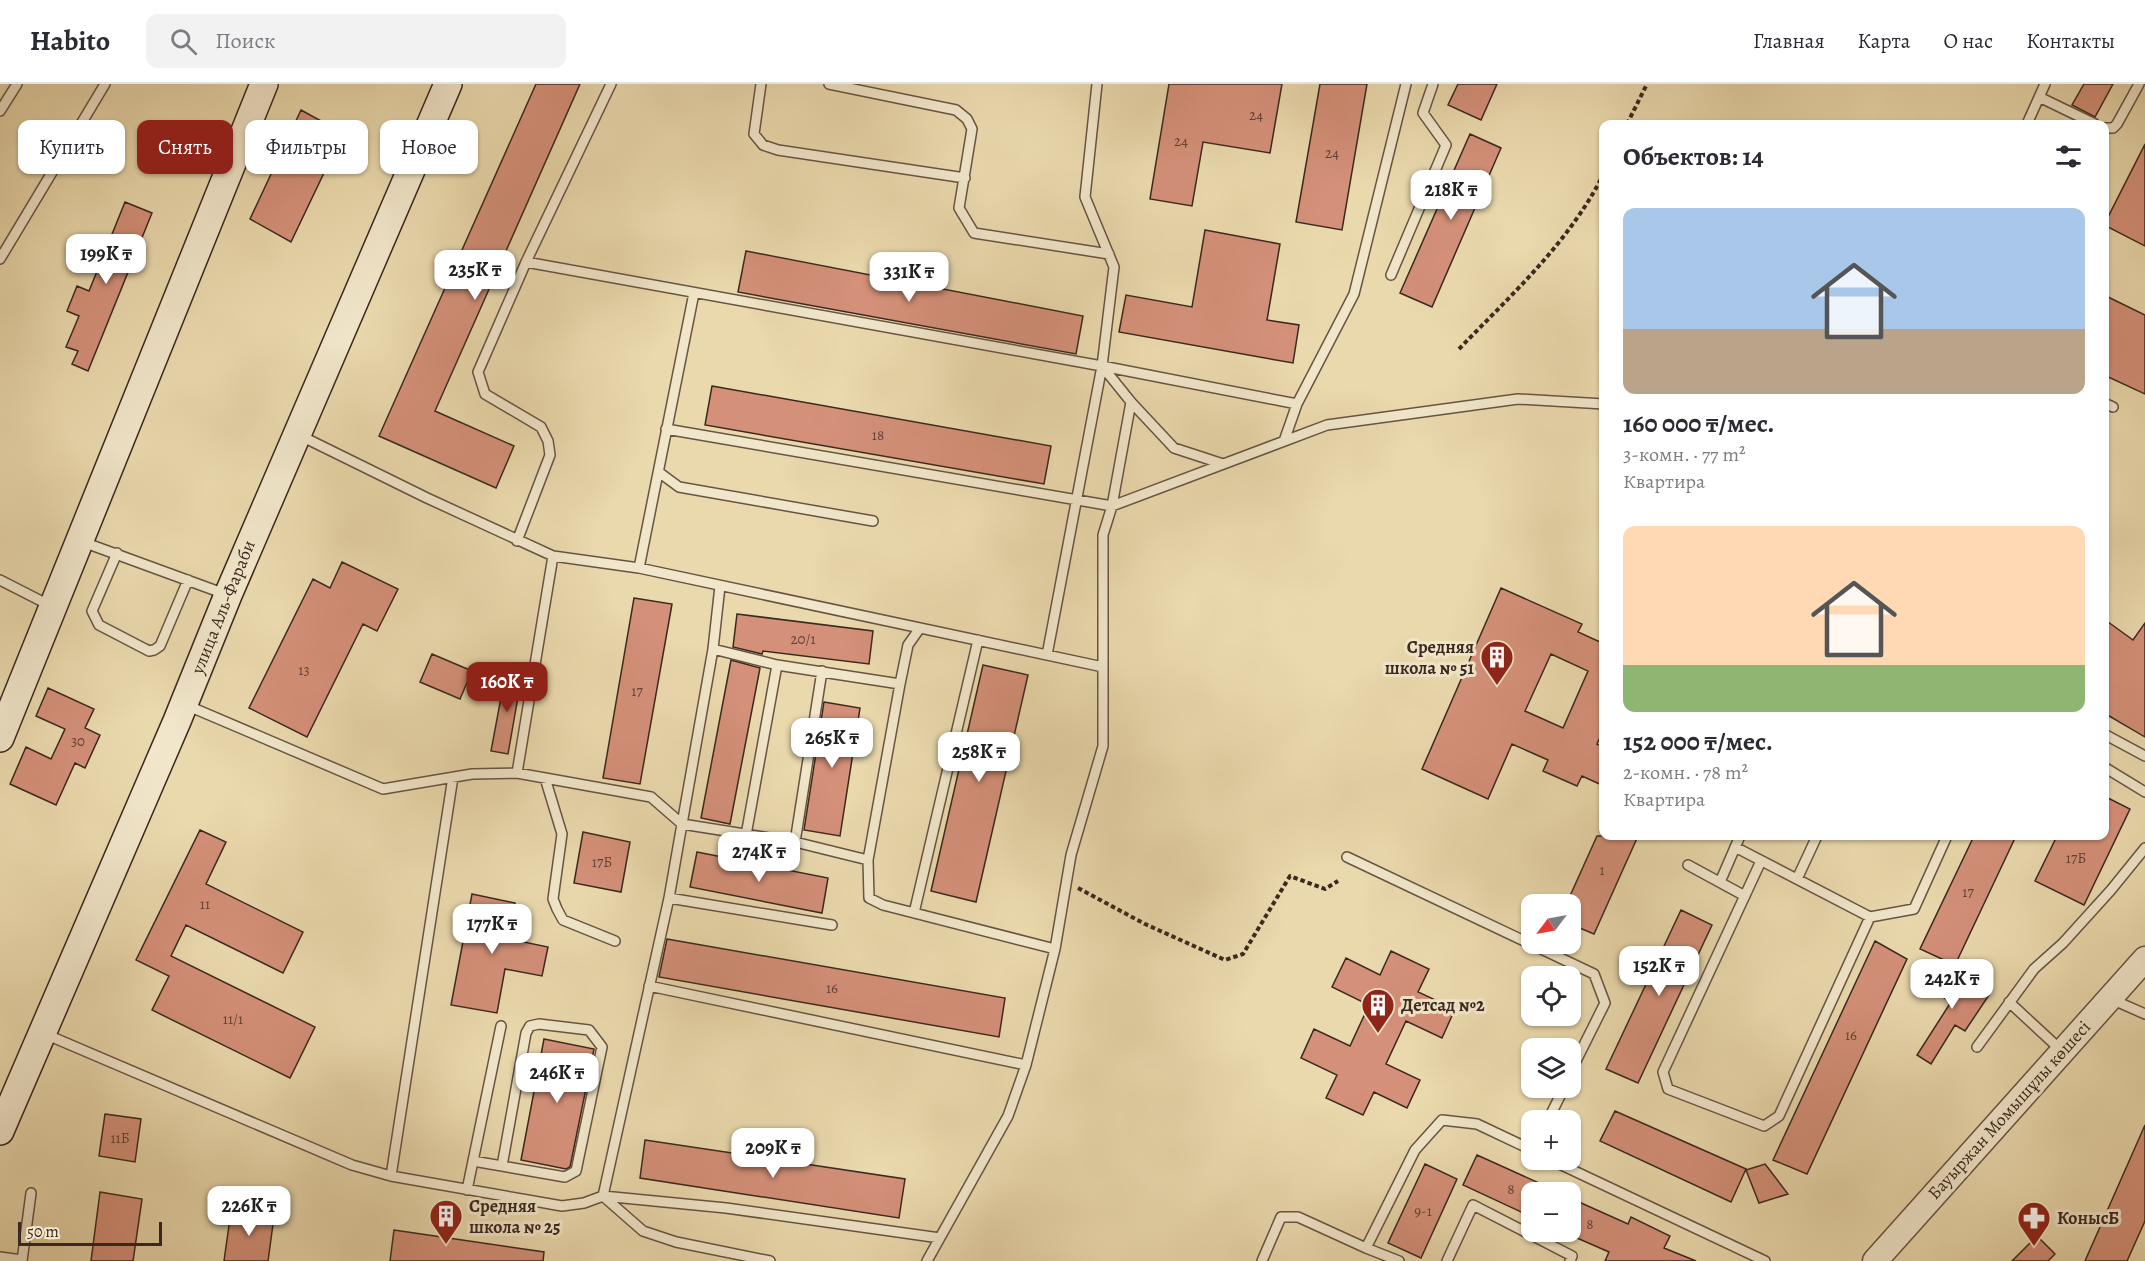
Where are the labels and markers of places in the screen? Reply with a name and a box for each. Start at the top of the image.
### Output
pin: 218K ₸ [1402,170,1500,221]
pin: 199K ₸ [57,234,155,285]
pin: 235K ₸ [426,250,524,301]
pin: 331K ₸ [860,252,958,303]
place label: Средняя школа № 51 [1385,635,1475,680]
building icon: Средняя школа № 51 [1479,639,1515,686]
pin: 160K ₸ [458,662,556,713]
pin: 265K ₸ [783,718,881,769]
pin: 258K ₸ [930,732,1028,783]
pin: 274K ₸ [710,832,808,883]
pin: 177K ₸ [443,904,541,955]
pin: 152K ₸ [1610,946,1708,997]
pin: 242K ₸ [1903,959,2001,1010]
building icon: Детсад №2 [1360,987,1396,1034]
place label: Детсад №2 [1401,993,1485,1017]
pin: 246K ₸ [508,1053,606,1104]
pin: 209K ₸ [724,1128,822,1179]
pin: 226K ₸ [200,1186,298,1237]
place label: Средняя школа № 25 [469,1194,561,1239]
building icon: Средняя школа № 25 [428,1198,464,1245]
pharmacy icon: КонысБ [2016,1200,2052,1247]
place label: КонысБ [2057,1206,2119,1230]

